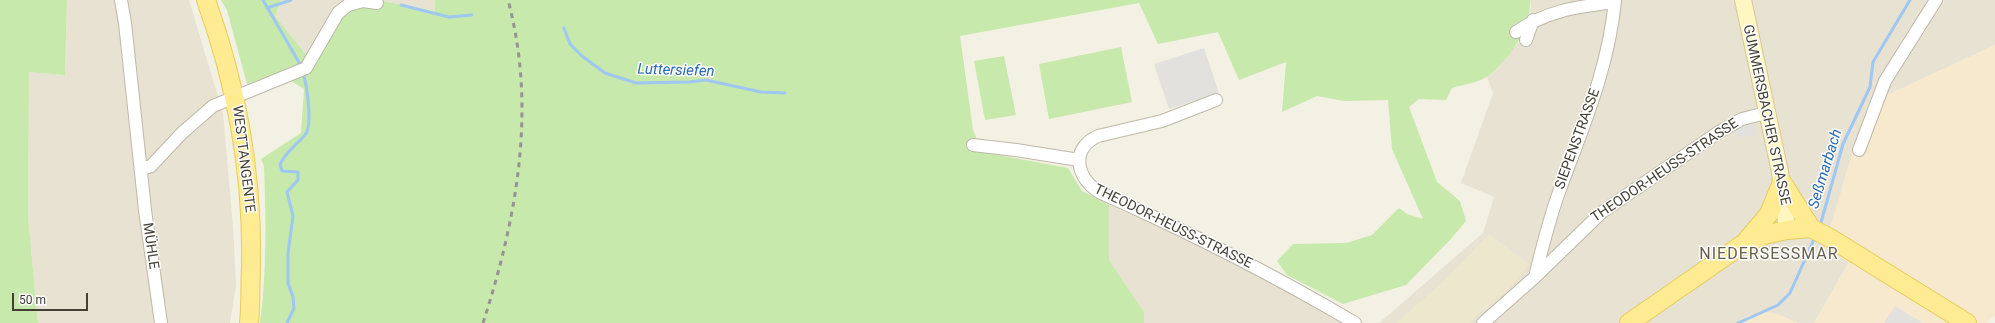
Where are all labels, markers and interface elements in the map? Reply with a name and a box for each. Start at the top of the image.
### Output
street label: GUMMERSBACHER STRASSE [1739,23,1793,207]
water label: Luttersiefen [637,61,715,81]
street label: SIEPENSTRASSE [1552,86,1604,192]
street label: WESTTANGENTE [228,105,258,213]
street label: THEODOR-HEUSS-STRASSE [1588,115,1742,227]
water label: Seßmarbach [1805,127,1847,211]
street label: THEODOR-HEUSS-STRASSE [1091,181,1255,273]
street label: MÜHLE [138,222,162,270]
district label: NIEDERSESSMAR [1699,245,1839,265]
scale bar [14,285,90,311]
text: 50 m [19,293,46,307]

